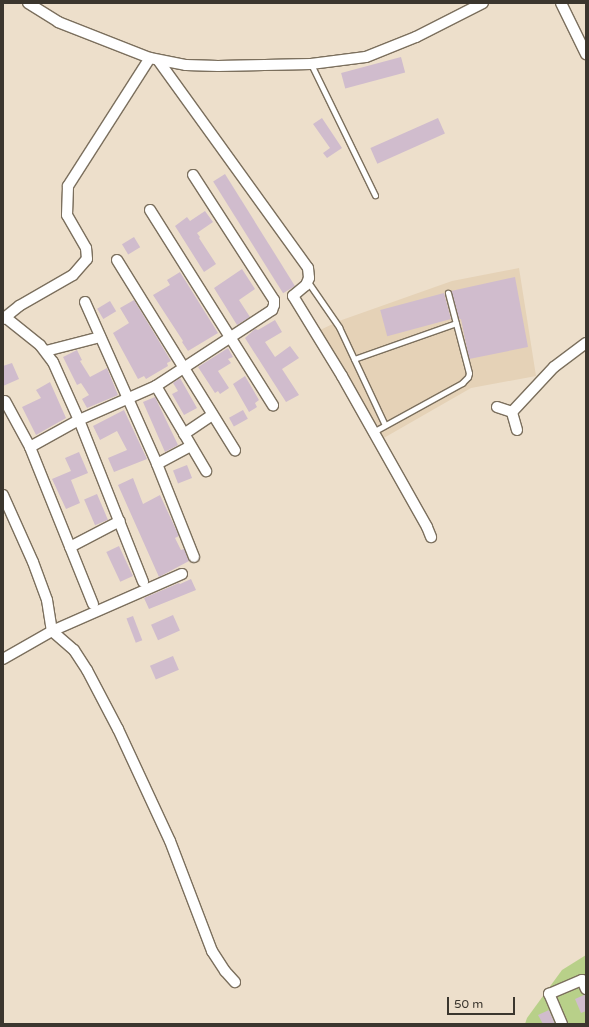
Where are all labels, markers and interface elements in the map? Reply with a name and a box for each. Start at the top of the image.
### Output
scale bar [449,989,517,1015]
text: 50 m [454,997,483,1011]

